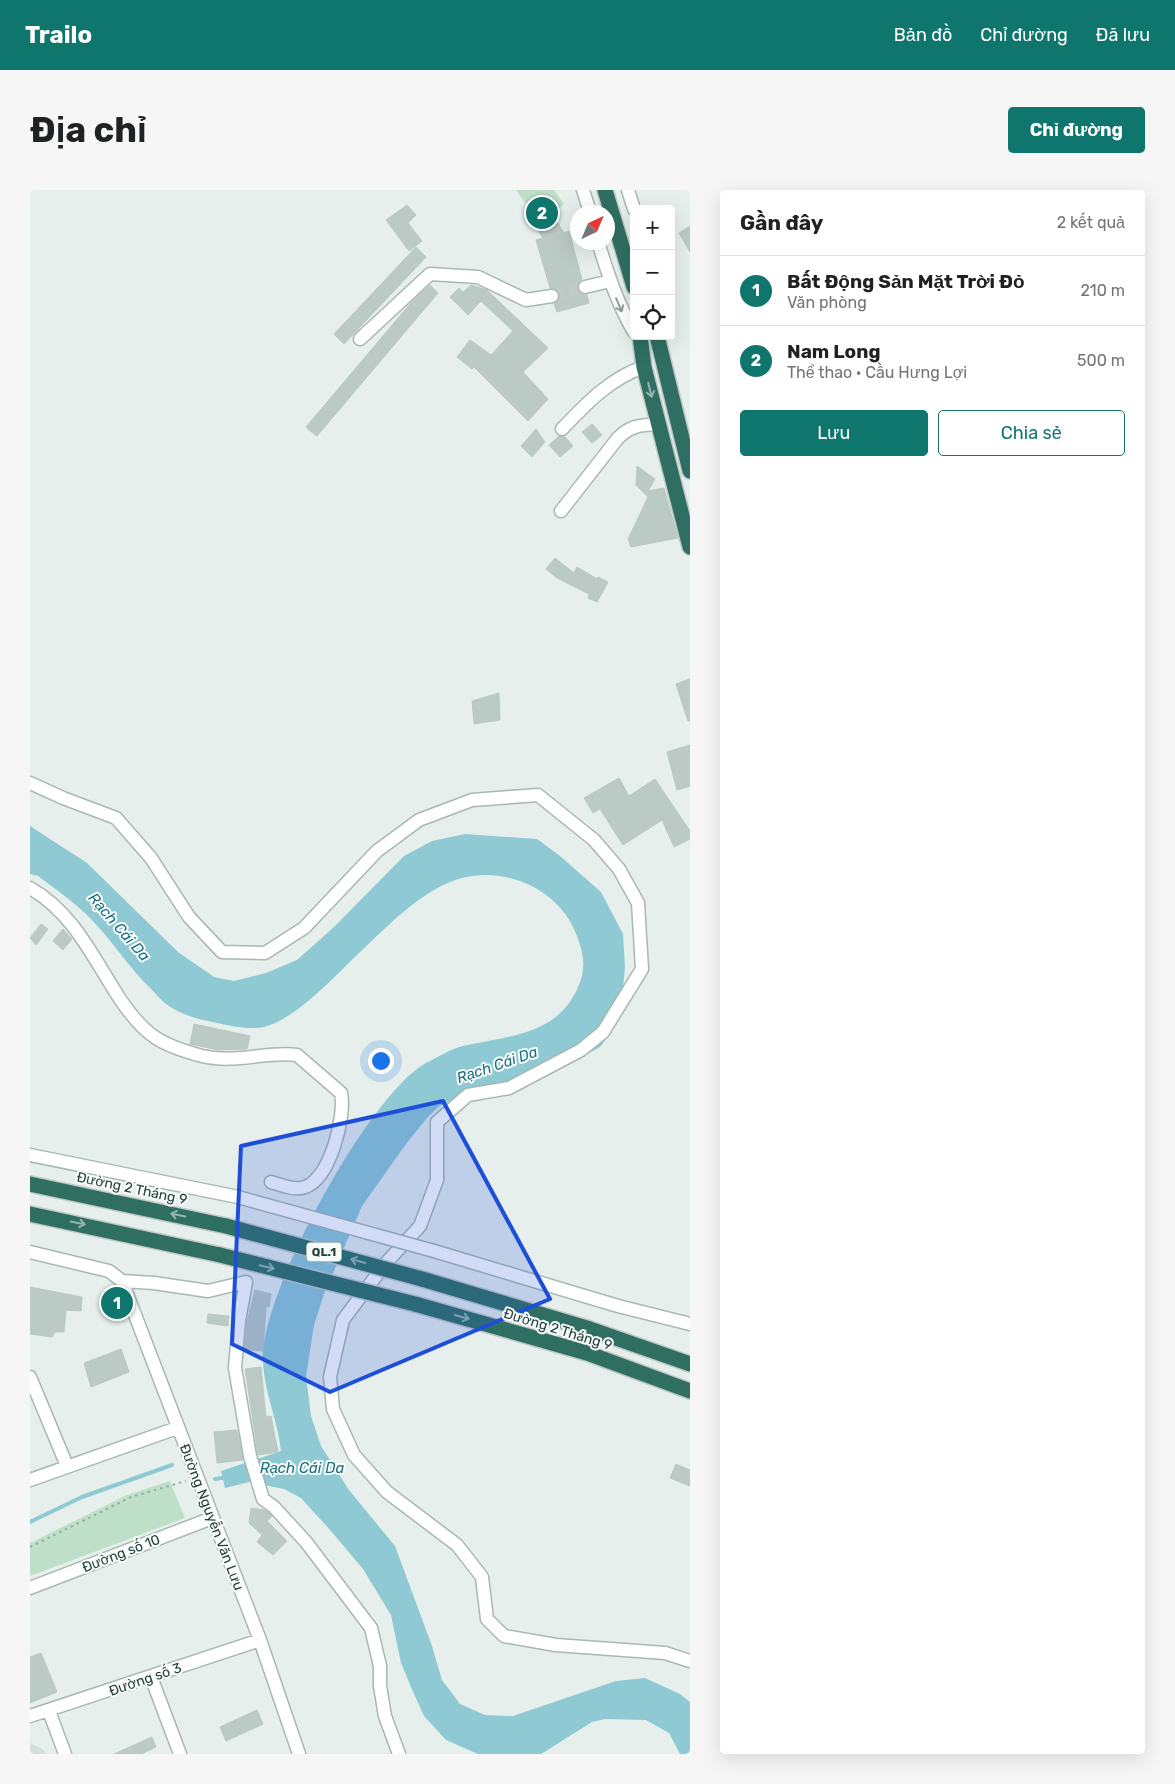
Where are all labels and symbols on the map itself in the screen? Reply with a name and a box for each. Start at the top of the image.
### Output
pin: 2 [526,194,558,232]
north arrow [570,205,615,250]
one-way arrow [615,297,625,312]
one-way arrow [646,381,655,397]
water label: Rạch Cái Da [84,889,154,965]
water label: Rạch Cái Da [454,1043,540,1087]
your location [368,1048,394,1074]
street label: Đường 2 Tháng 9 [75,1168,189,1209]
one-way arrow [171,1210,187,1220]
one-way arrow [69,1219,85,1228]
road number: QL.1 [306,1242,342,1262]
one-way arrow [350,1256,366,1266]
one-way arrow [259,1262,275,1272]
pin: 1 [101,1284,133,1322]
street label: Đường 2 Tháng 9 [502,1305,614,1354]
one-way arrow [454,1313,470,1323]
street label: Đường Nguyễn Văn Lưu [176,1441,248,1593]
water label: Rạch Cái Da [260,1459,345,1477]
street label: Đường số 10 [79,1530,163,1576]
street label: Đường số 3 [106,1658,184,1700]

